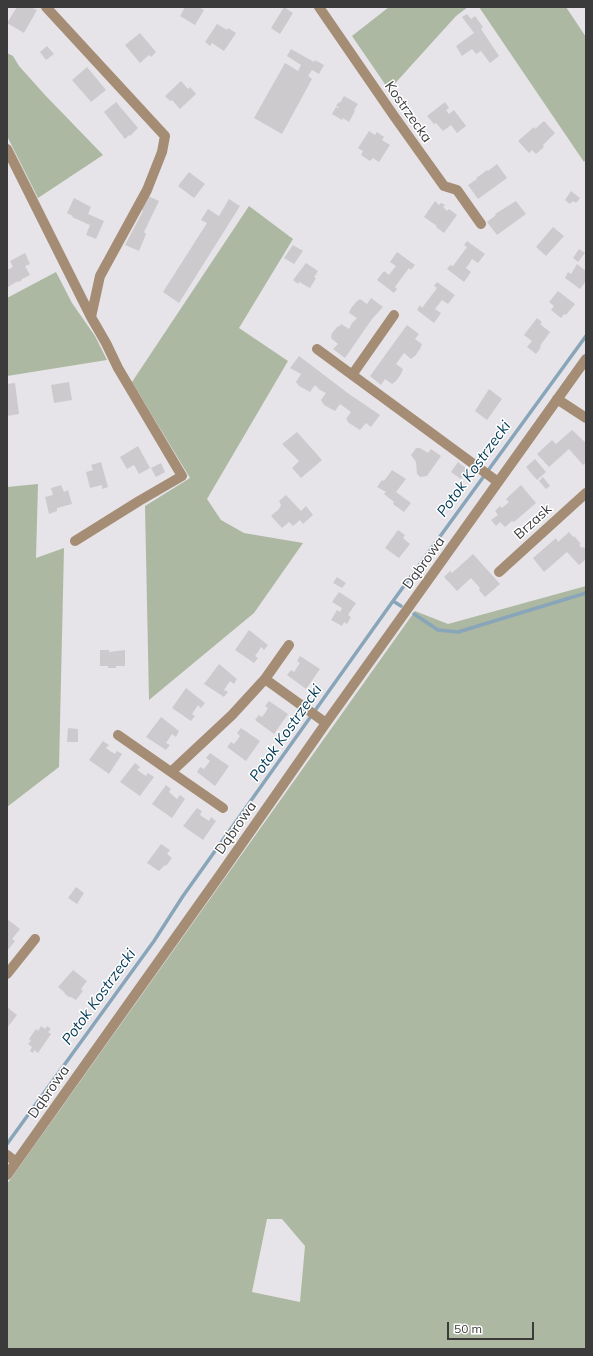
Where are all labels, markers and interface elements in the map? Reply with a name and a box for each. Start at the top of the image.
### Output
street label: Kostrzecka [381,78,435,146]
water label: Potok Kostrzecki [433,418,515,520]
street label: Brzask [511,501,555,543]
street label: Dąbrowa [399,534,449,592]
water label: Potok Kostrzecki [246,681,326,785]
street label: Dąbrowa [212,798,260,858]
water label: Potok Kostrzecki [58,946,140,1048]
street label: Dąbrowa [25,1062,73,1122]
scale bar [449,1314,536,1340]
text: 50 m [454,1321,482,1336]

